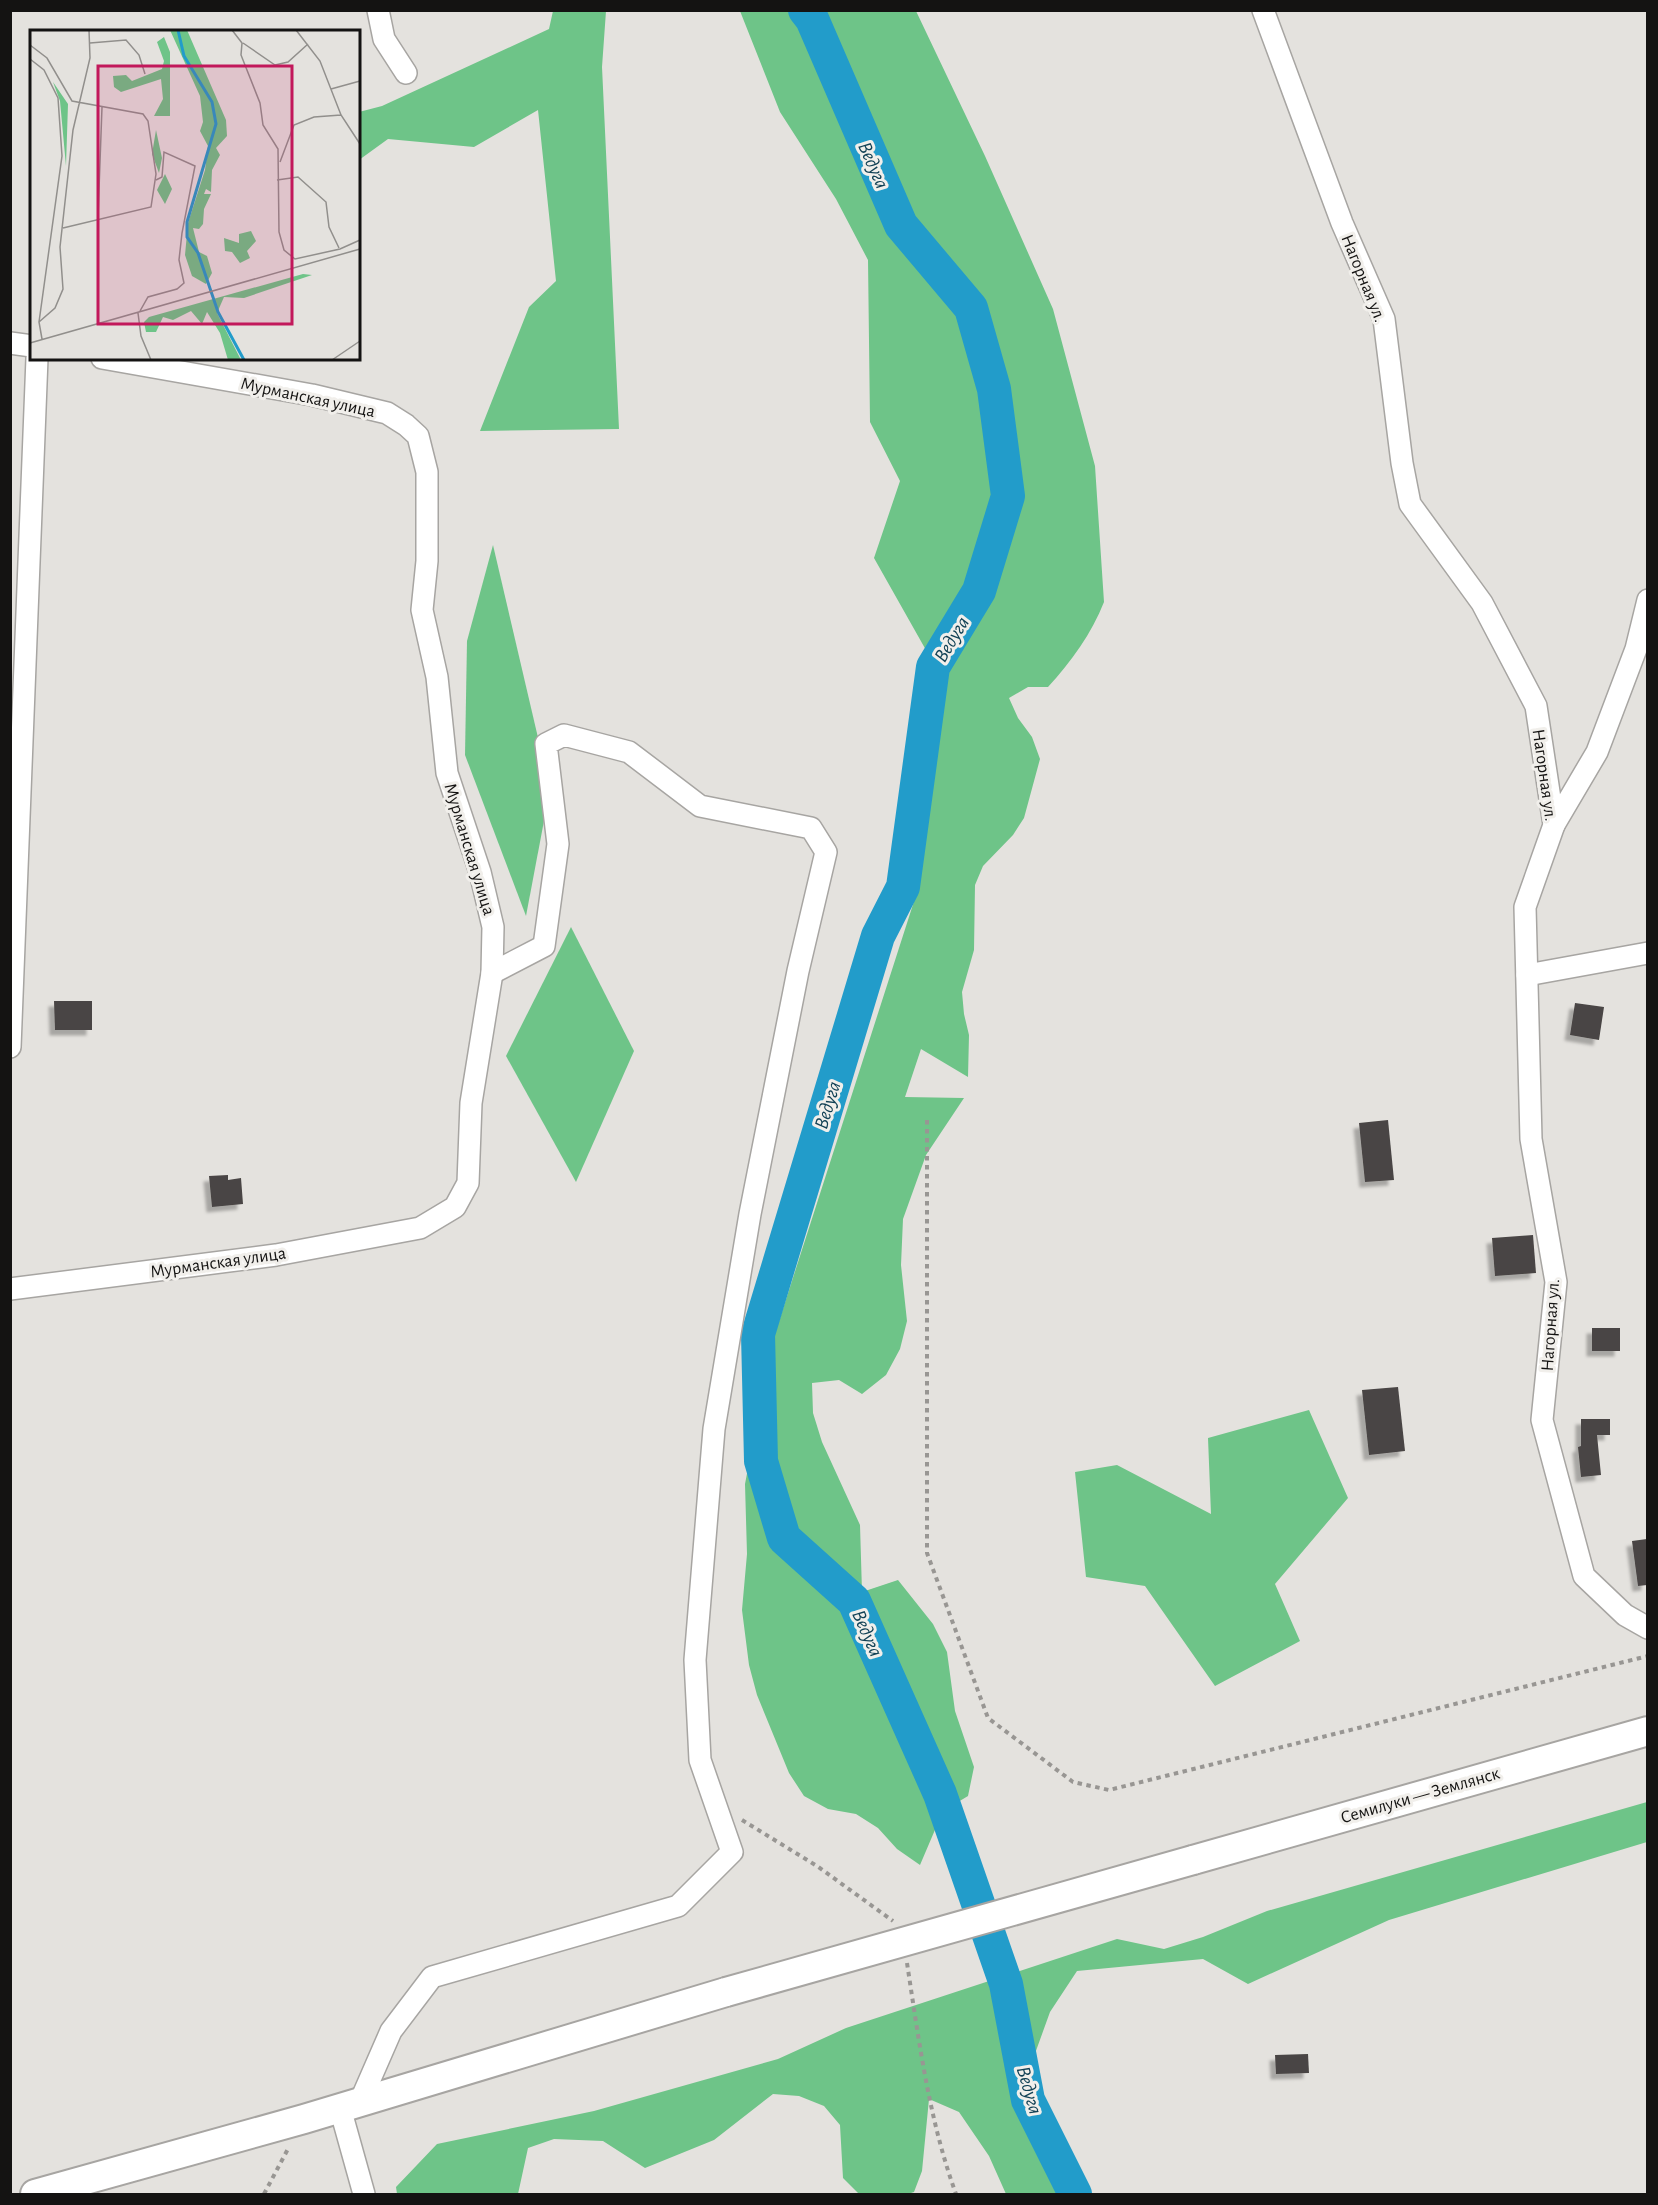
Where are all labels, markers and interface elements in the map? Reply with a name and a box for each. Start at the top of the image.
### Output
inset map [30,30,360,360]
water label: Ведуга [854,139,892,192]
street label: Нагорная ул. [1337,232,1389,325]
street label: Мурманская улица [239,375,377,421]
water label: Ведуга [931,613,973,666]
street label: Нагорная ул. [1529,728,1559,822]
street label: Мурманская улица [440,781,498,917]
water label: Ведуга [811,1079,845,1132]
street label: Мурманская улица [149,1245,287,1281]
street label: Нагорная ул. [1539,1278,1563,1372]
water label: Ведуга [848,1607,886,1660]
street label: Семилуки — Землянск [1339,1764,1503,1827]
water label: Ведуга [1013,2064,1045,2116]

